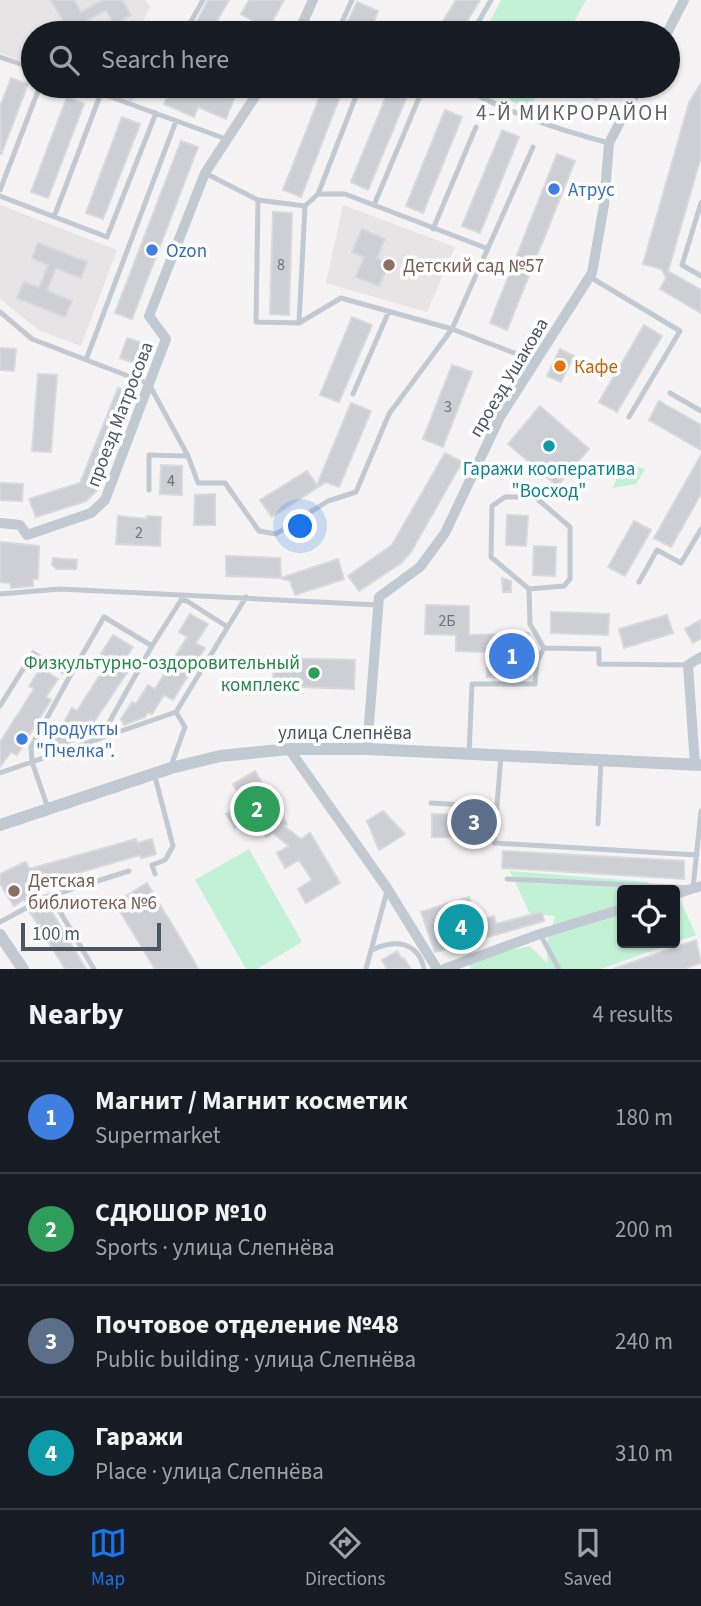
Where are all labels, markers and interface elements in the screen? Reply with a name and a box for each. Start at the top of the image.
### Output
search box [21,21,680,98]
icon: search [45,41,83,79]
text: Search here [101,41,229,78]
district label: 4-Й МИКРОРАЙОН [476,98,670,128]
place label: Атрус [568,177,615,204]
marker: Атрус [546,181,562,197]
place label: Ozon [166,238,207,265]
marker: Ozon [144,242,160,258]
place label: Детский сад №57 [403,253,544,280]
house number: 8 [277,254,285,276]
marker: Детский сад №57 [381,257,397,273]
street label: проезд Ушакова [463,313,556,443]
street label: проезд Матросова [80,338,161,491]
place label: Кафе [574,354,618,381]
marker: Кафе [552,358,568,374]
house number: 3 [444,396,452,418]
marker: Гаражи кооператива "Восход" [541,438,557,454]
place label: Гаражи кооператива "Восход" [463,456,635,505]
house number: 4 [167,470,175,492]
your location [283,509,317,543]
house number: 2 [135,522,143,544]
house number: 2Б [438,610,456,632]
pin: 1 [489,630,535,682]
place label: Физкультурно-оздоровительный комплекс [24,650,300,699]
marker: Физкультурно-оздоровительный комплекс [306,665,322,681]
place label: Продукты "Пчелка". [36,716,119,765]
street label: улица Слепнёва [278,720,412,747]
marker: Продукты "Пчелка". [14,731,30,747]
pin: 2 [234,783,280,835]
pin: 3 [451,796,497,848]
place label: Детская библиотека №6 [28,868,157,917]
marker: Детская библиотека №6 [6,883,22,899]
map controls [617,885,680,948]
button: locate [617,885,680,948]
pin: 4 [438,901,484,953]
scale bar [21,920,161,952]
text: 100 m [32,921,80,948]
text: Nearby [28,993,123,1036]
text: 4 results [593,998,673,1031]
text: Магнит / Магнит косметик [95,1082,408,1119]
text: 1 [45,1101,57,1134]
text: 180 m [615,1101,673,1134]
text: Supermarket [95,1119,221,1152]
text: СДЮШОР №10 [95,1194,267,1231]
text: 2 [45,1213,57,1246]
text: 200 m [615,1213,673,1246]
text: Sports · улица Слепнёва [95,1231,335,1264]
text: Почтовое отделение №48 [95,1306,399,1343]
text: 3 [45,1325,57,1358]
text: 240 m [615,1325,673,1358]
text: Public building · улица Слепнёва [95,1343,416,1376]
text: Гаражи [95,1418,183,1455]
text: 4 [45,1437,57,1470]
text: 310 m [615,1437,673,1470]
text: Place · улица Слепнёва [95,1455,324,1488]
tab: Map [89,1524,127,1593]
tab: Directions [305,1524,385,1593]
tab: Saved [563,1524,612,1593]

